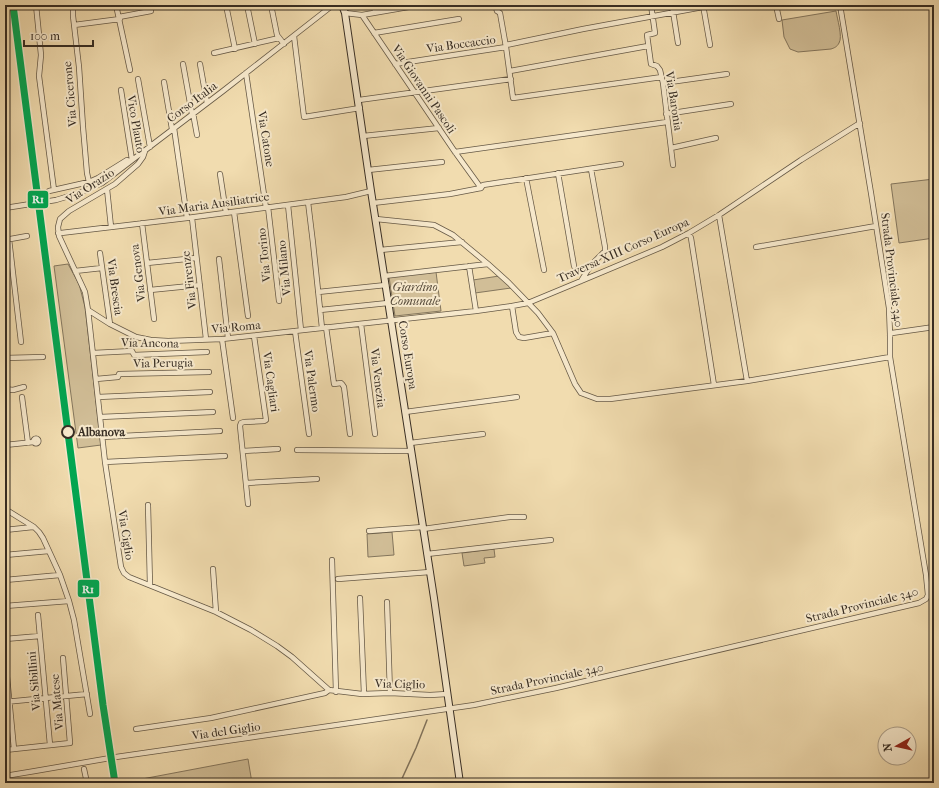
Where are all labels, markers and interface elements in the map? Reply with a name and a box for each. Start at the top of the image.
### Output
scale bar [24,22,93,48]
text: 100 m [30,29,60,43]
street label: Via Boccaccio [425,32,496,56]
street label: Via Giovanni Pascoli [389,41,459,136]
street label: Via Cicerone [60,60,80,128]
street label: Via Baronia [662,69,686,132]
street label: Corso Italia [164,78,220,125]
street label: Vico Plauto [124,93,148,154]
street label: Via Catone [255,109,277,168]
street label: Via Orazio [63,165,117,207]
street label: Via Maria Ausiliatrice [157,189,270,219]
line badge: R1 [27,190,49,209]
text: R1 [32,193,44,206]
street label: Strada Provinciale 340 [878,212,906,328]
street label: Traversa XIII Corso Europa [555,214,691,285]
street label: Via Torino [254,227,274,284]
street label: Via Milano [274,239,294,297]
street label: Via Genova [127,243,149,304]
street label: Via Firenze [178,250,200,311]
street label: Via Brescia [104,257,126,317]
park label: Giardino Comunale [390,280,441,308]
street label: Via Roma [210,318,262,336]
street label: Corso Europa [396,320,420,391]
street label: Via Ancona [120,335,180,351]
street label: Via Venezia [367,346,389,409]
street label: Via Palermo [301,348,323,413]
street label: Via Cagliari [260,350,282,413]
street label: Via Perugia [132,355,193,371]
marker: Albanova [61,425,75,439]
place label: Albanova [77,425,126,439]
street label: Via Ciglio [115,508,137,561]
line badge: R1 [77,579,100,598]
text: R1 [82,583,94,596]
street label: Strada Provinciale 340 [804,584,920,626]
street label: Via Sibillini [24,650,44,712]
street label: Strada Provinciale 340 [489,660,605,698]
street label: Via Matese [48,673,67,732]
street label: Via Ciglio [374,677,425,691]
street label: Via del Giglio [190,719,261,743]
north arrow [877,726,917,766]
text: N [880,742,895,752]

